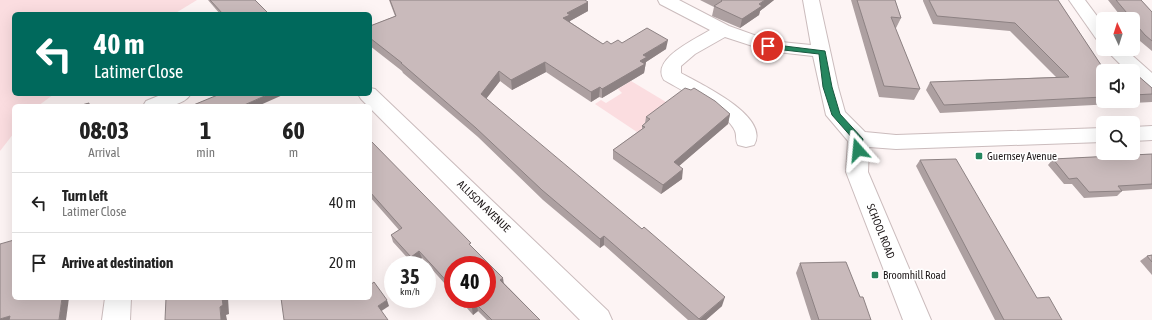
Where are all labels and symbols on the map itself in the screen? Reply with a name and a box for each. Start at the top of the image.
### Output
north arrow [1096,12,1140,56]
pin [751,29,785,63]
position arrow [837,129,879,171]
place label: Guernsey Avenue [987,150,1057,162]
marker: Guernsey Avenue [974,151,984,161]
street label: ALLISON AVENUE [455,178,513,234]
street label: SCHOOL ROAD [865,202,897,260]
speed limit sign: 40 [444,256,496,308]
place label: Broomhill Road [883,269,946,281]
marker: Broomhill Road [870,270,880,280]

